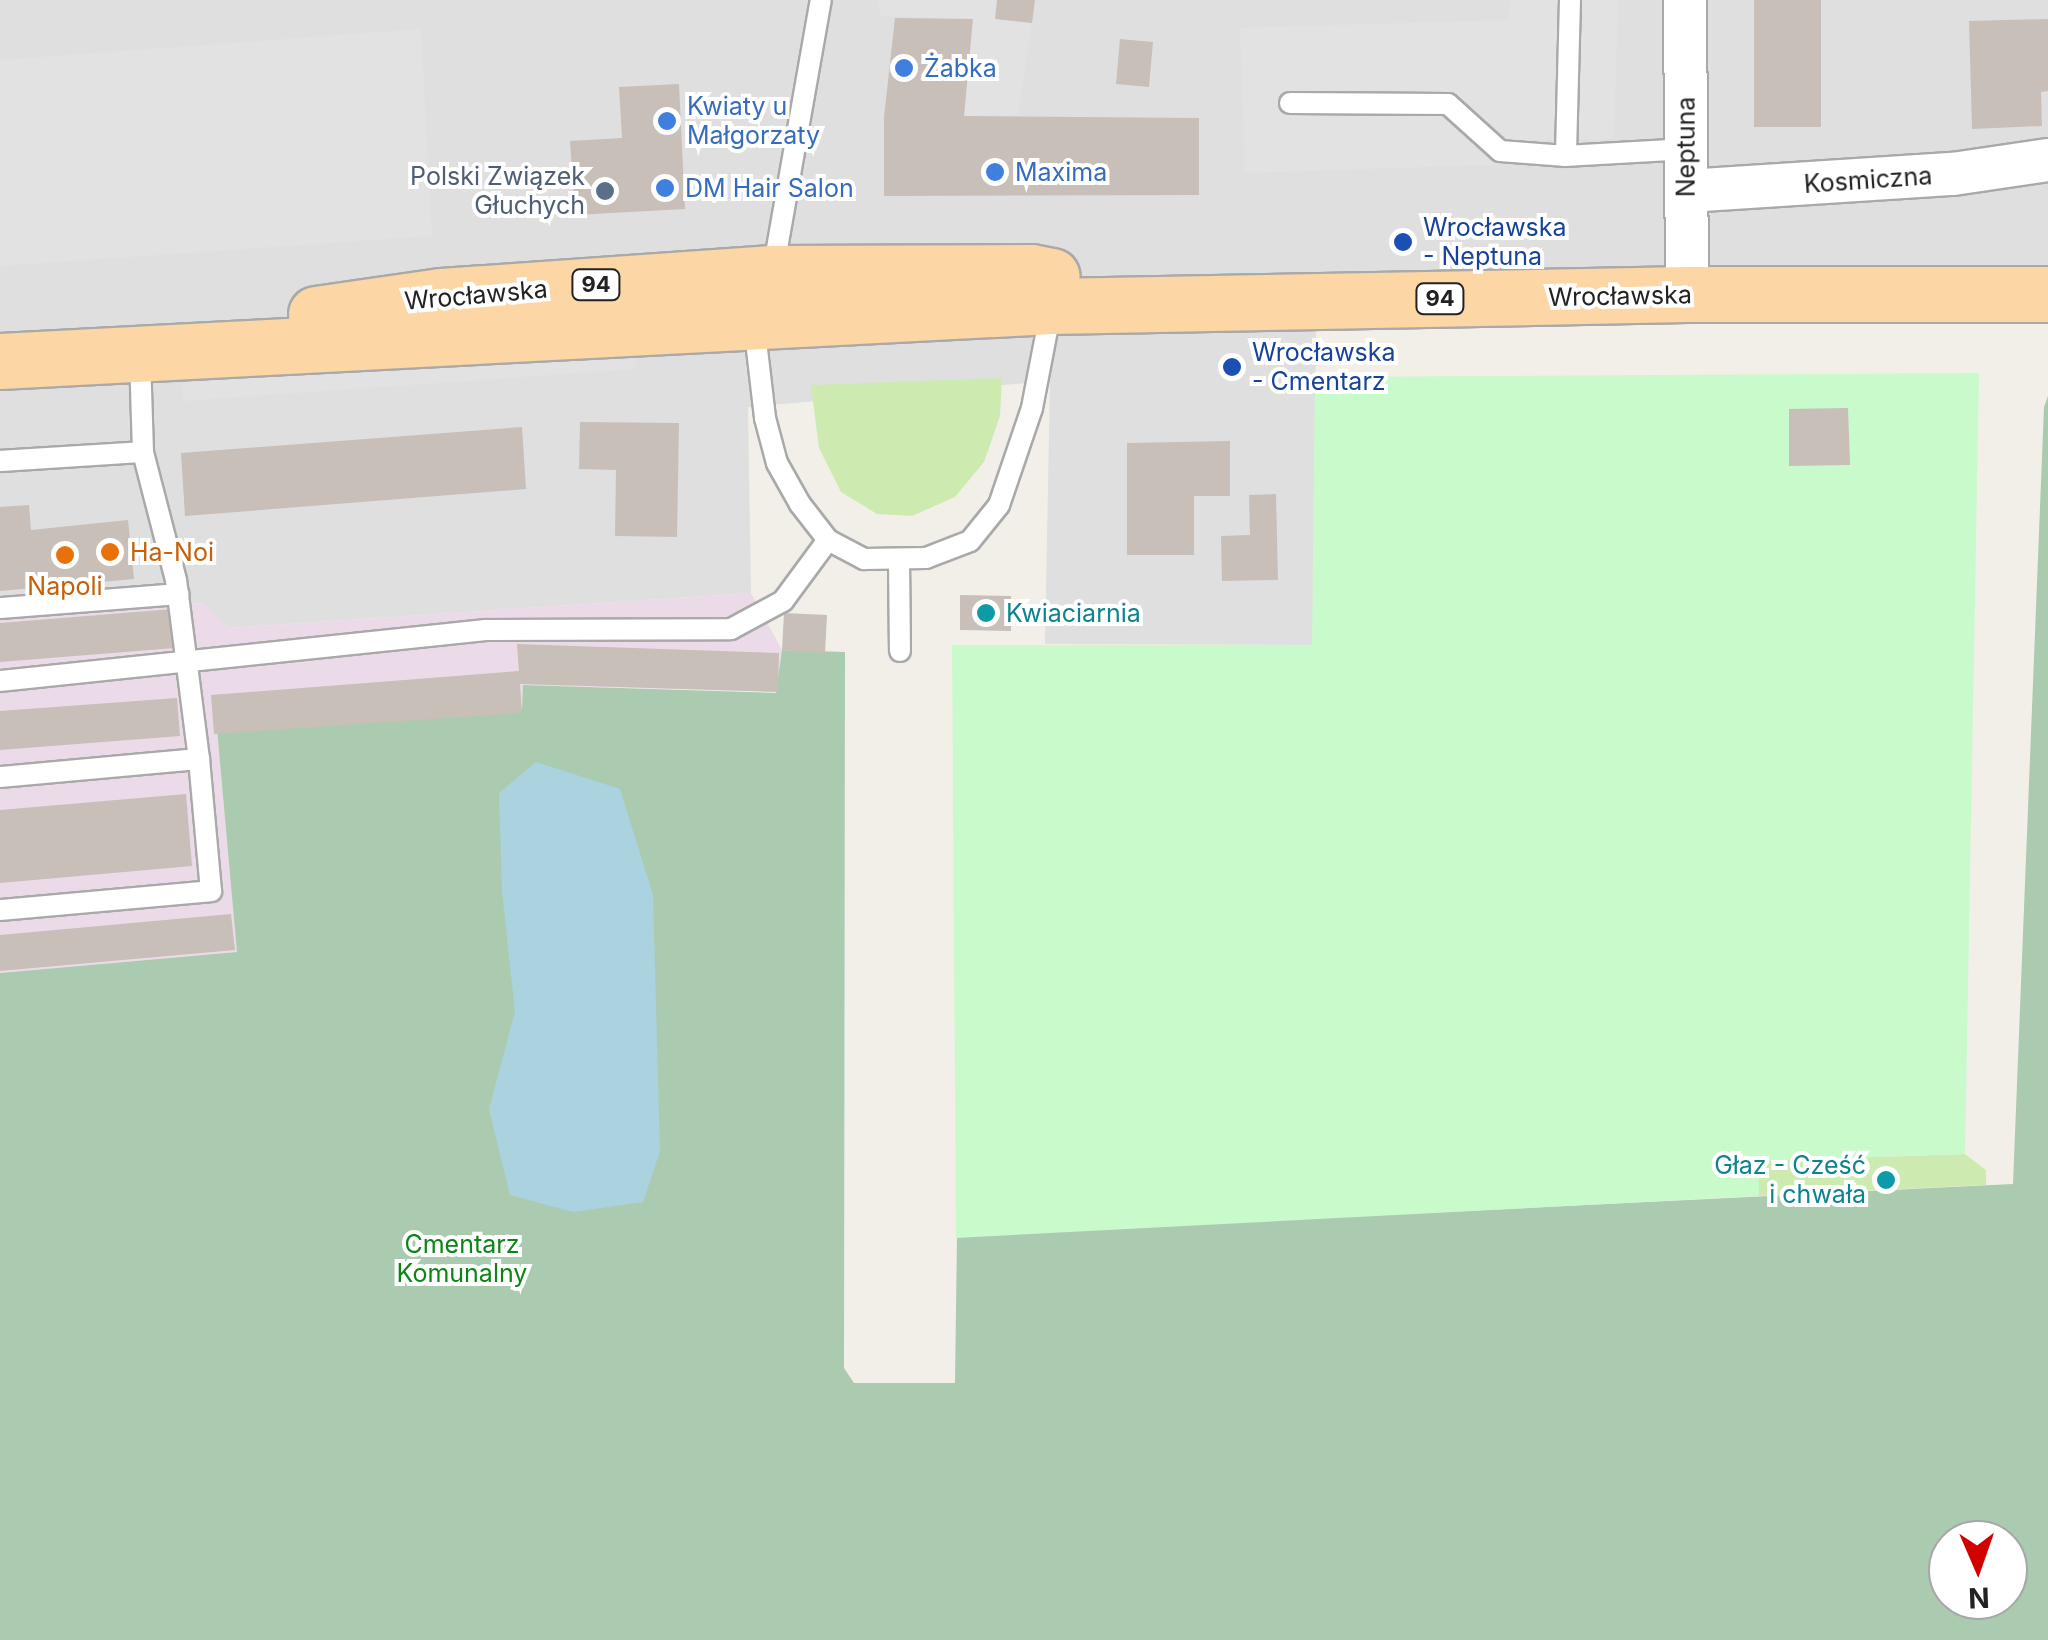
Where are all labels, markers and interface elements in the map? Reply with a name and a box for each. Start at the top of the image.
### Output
place label: Żabka [924,53,997,83]
marker: Żabka [893,57,915,79]
place label: Kwiaty u Małgorzaty [687,92,820,151]
street label: Neptuna [1671,97,1701,197]
marker: Kwiaty u Małgorzaty [656,110,678,132]
place label: Maxima [1015,157,1107,187]
marker: Maxima [984,161,1006,183]
street label: Kosmiczna [1803,161,1933,199]
place label: Polski Związek Głuchych [410,162,585,221]
place label: DM Hair Salon [685,173,854,203]
marker: DM Hair Salon [654,177,676,199]
marker: Polski Związek Głuchych [594,180,616,202]
place label: Wrocławska - Neptuna [1423,213,1567,272]
marker: Wrocławska - Neptuna [1392,231,1414,253]
road number: 94 [571,268,621,302]
street label: Wrocławska [403,274,549,316]
street label: Wrocławska [1548,280,1692,312]
road number: 94 [1415,282,1465,316]
place label: Wrocławska - Cmentarz [1252,338,1396,397]
marker: Wrocławska - Cmentarz [1221,356,1243,378]
place label: Ha-Noi [130,537,214,567]
marker: Ha-Noi [99,541,121,563]
marker: Napoli [54,544,76,566]
place label: Napoli [27,571,103,601]
place label: Kwiaciarnia [1006,598,1141,628]
marker: Kwiaciarnia [975,602,997,624]
place label: Głaz - Cześć i chwała [1714,1151,1866,1210]
marker: Głaz - Cześć i chwała [1875,1169,1897,1191]
park label: Cmentarz Komunalny [397,1230,527,1289]
north arrow [1928,1520,2028,1620]
text: N [1968,1581,1990,1615]

